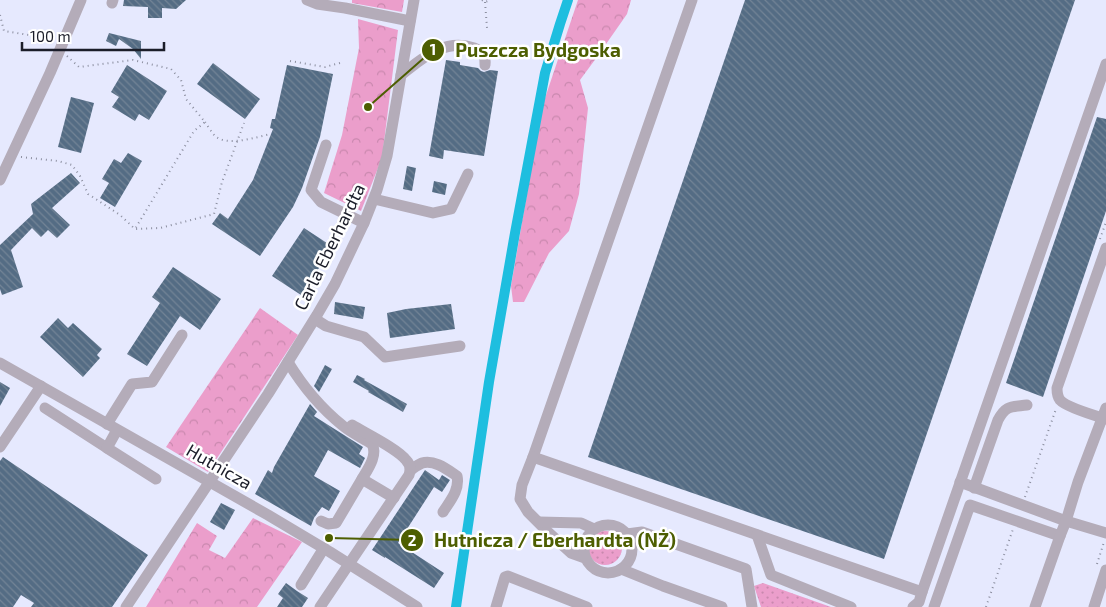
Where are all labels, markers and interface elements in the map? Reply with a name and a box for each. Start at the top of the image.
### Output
scale bar [22,20,165,52]
text: 100 m [30,27,71,45]
callout: Puszcza Bydgoska [420,33,631,67]
text: Puszcza Bydgoska [455,38,621,62]
text: 1 [430,40,436,58]
street label: Carla Eberhardta [289,180,369,314]
street label: Hutnicza [183,439,256,494]
callout: Hutnicza / Eberhardta (NŻ) [399,523,686,557]
text: Hutnicza / Eberhardta (NŻ) [434,528,676,551]
text: 2 [408,531,417,549]

